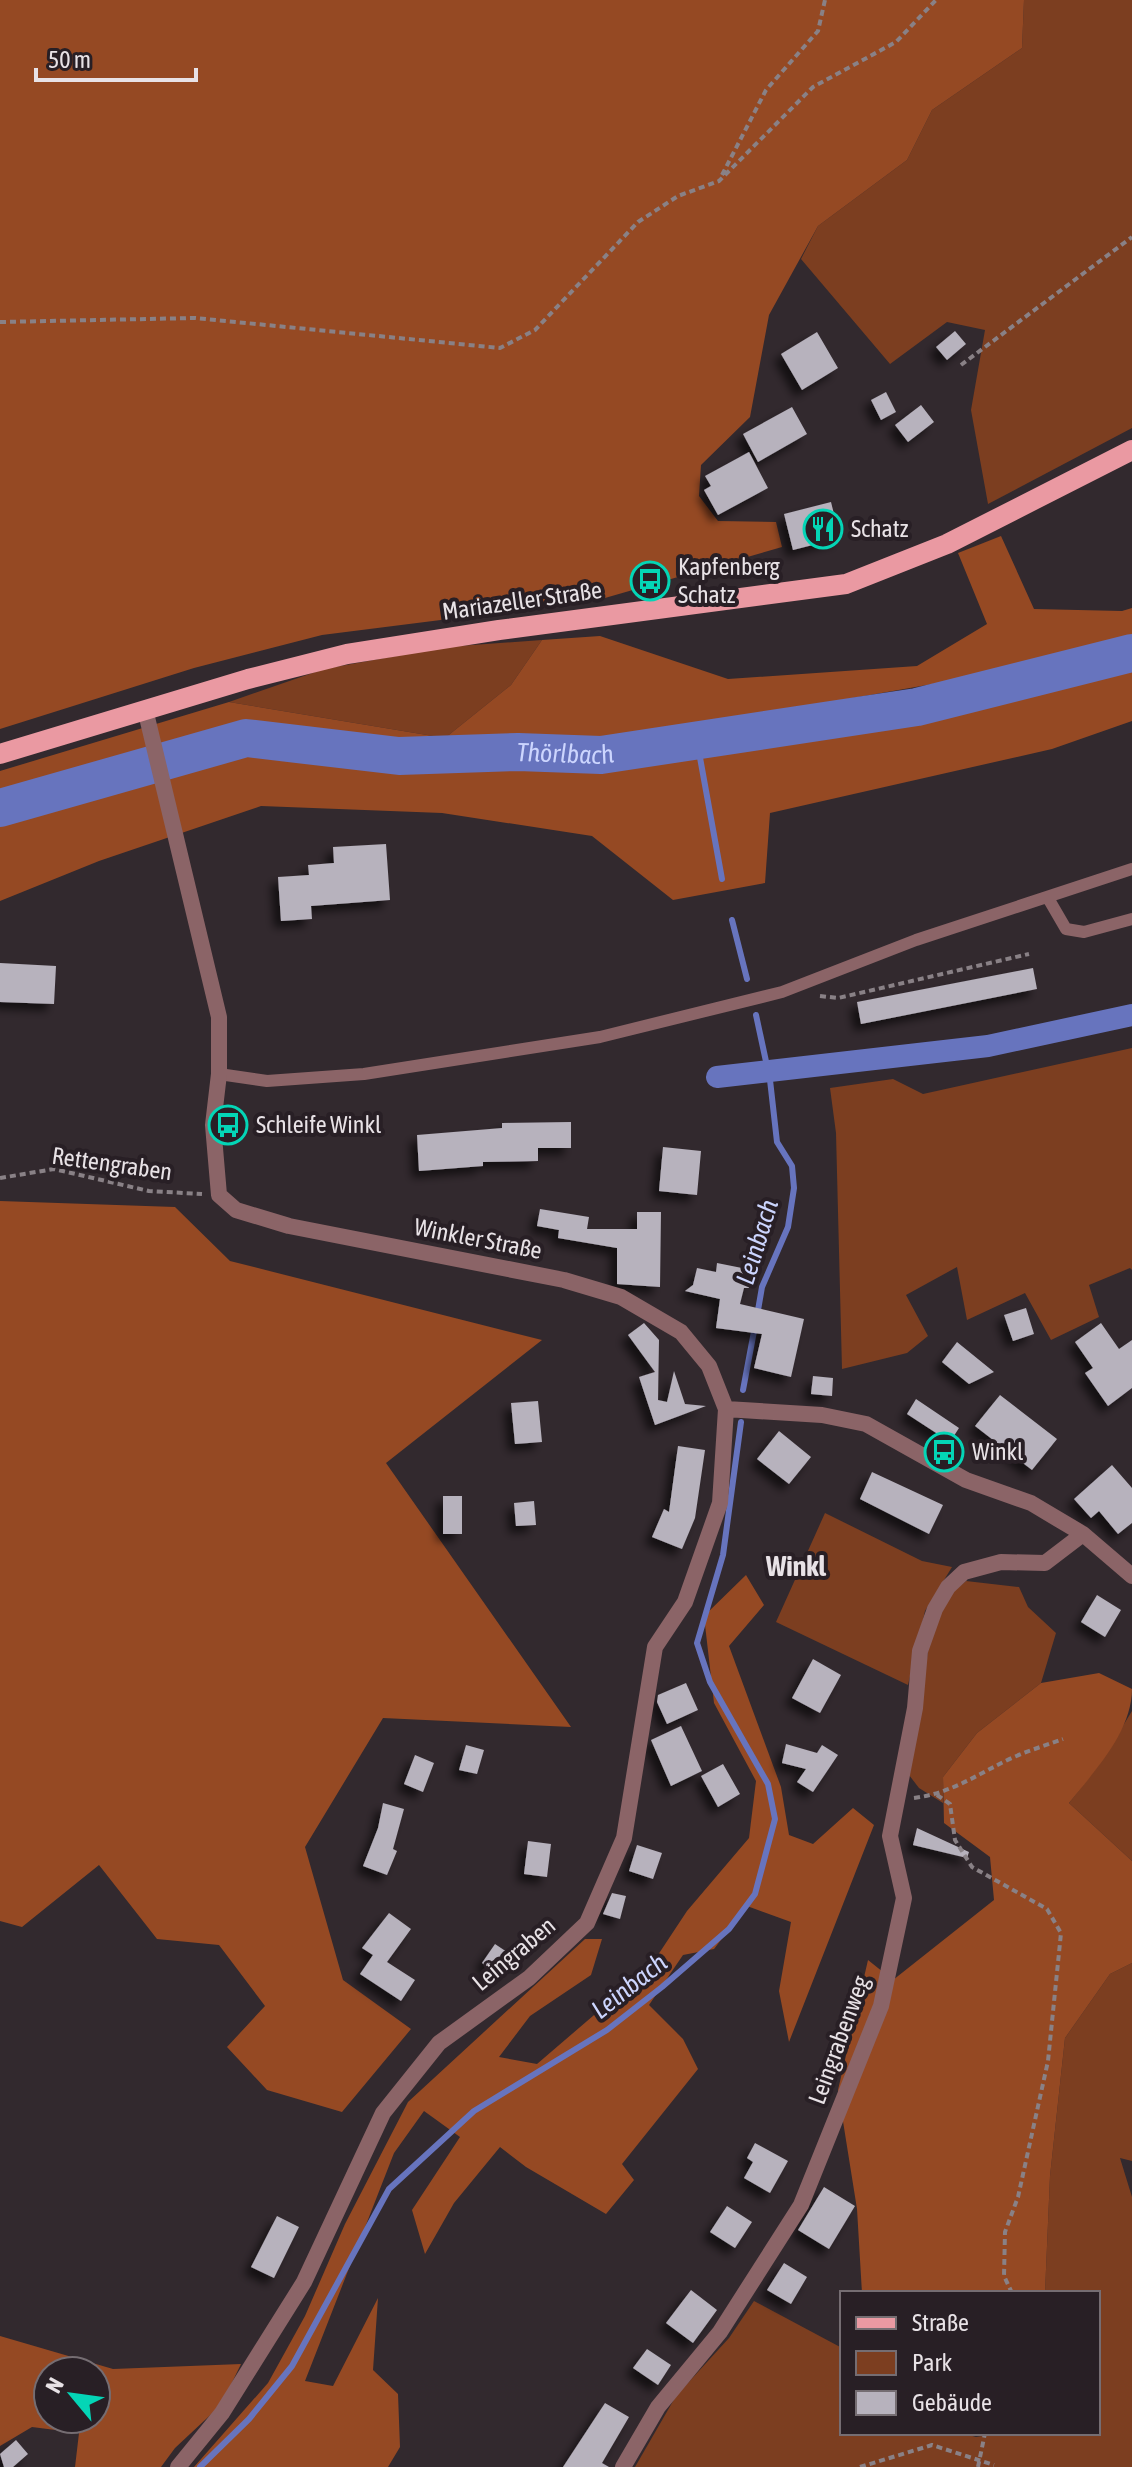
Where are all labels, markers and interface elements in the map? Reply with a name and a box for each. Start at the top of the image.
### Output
scale bar [36,32,196,82]
text: 50 m [48,46,91,73]
restaurant icon: Schatz [802,508,844,550]
place label: Schatz [851,515,909,542]
place label: Kapfenberg Schatz [678,553,781,608]
bus stop icon: Kapfenberg Schatz [629,560,671,602]
street label: Mariazeller Straße [440,576,604,625]
water label: Thörlbach [516,737,616,770]
bus stop icon: Schleife Winkl [207,1104,249,1146]
place label: Schleife Winkl [256,1111,382,1138]
street label: Rettengraben [50,1142,174,1185]
water label: Leinbach [730,1196,784,1288]
street label: Winkler Straße [412,1213,544,1264]
bus stop icon: Winkl [923,1431,965,1473]
place label: Winkl [972,1438,1024,1465]
district label: Winkl [765,1550,827,1582]
street label: Leingraben [467,1911,560,1996]
water label: Leinbach [585,1947,673,2025]
street label: Leingrabenweg [803,1971,874,2108]
legend [840,2291,1100,2435]
text: Straße [912,2309,969,2336]
text: Park [912,2349,953,2376]
north arrow [32,2355,112,2435]
text: N [40,2373,69,2397]
text: Gebäude [912,2389,992,2416]

